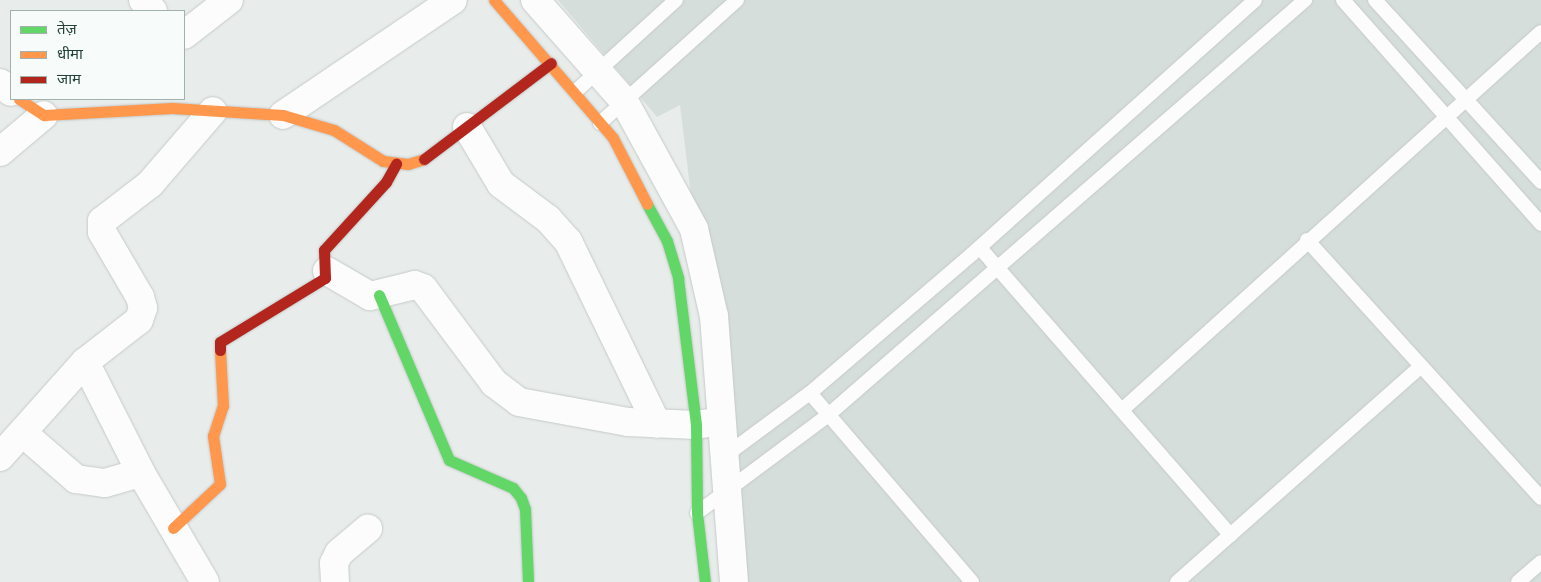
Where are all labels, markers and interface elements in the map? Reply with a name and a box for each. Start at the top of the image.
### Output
legend [10,10,185,100]
text: तेज़ [57,19,77,37]
text: धीमा [57,44,83,62]
text: जाम [57,69,81,87]

